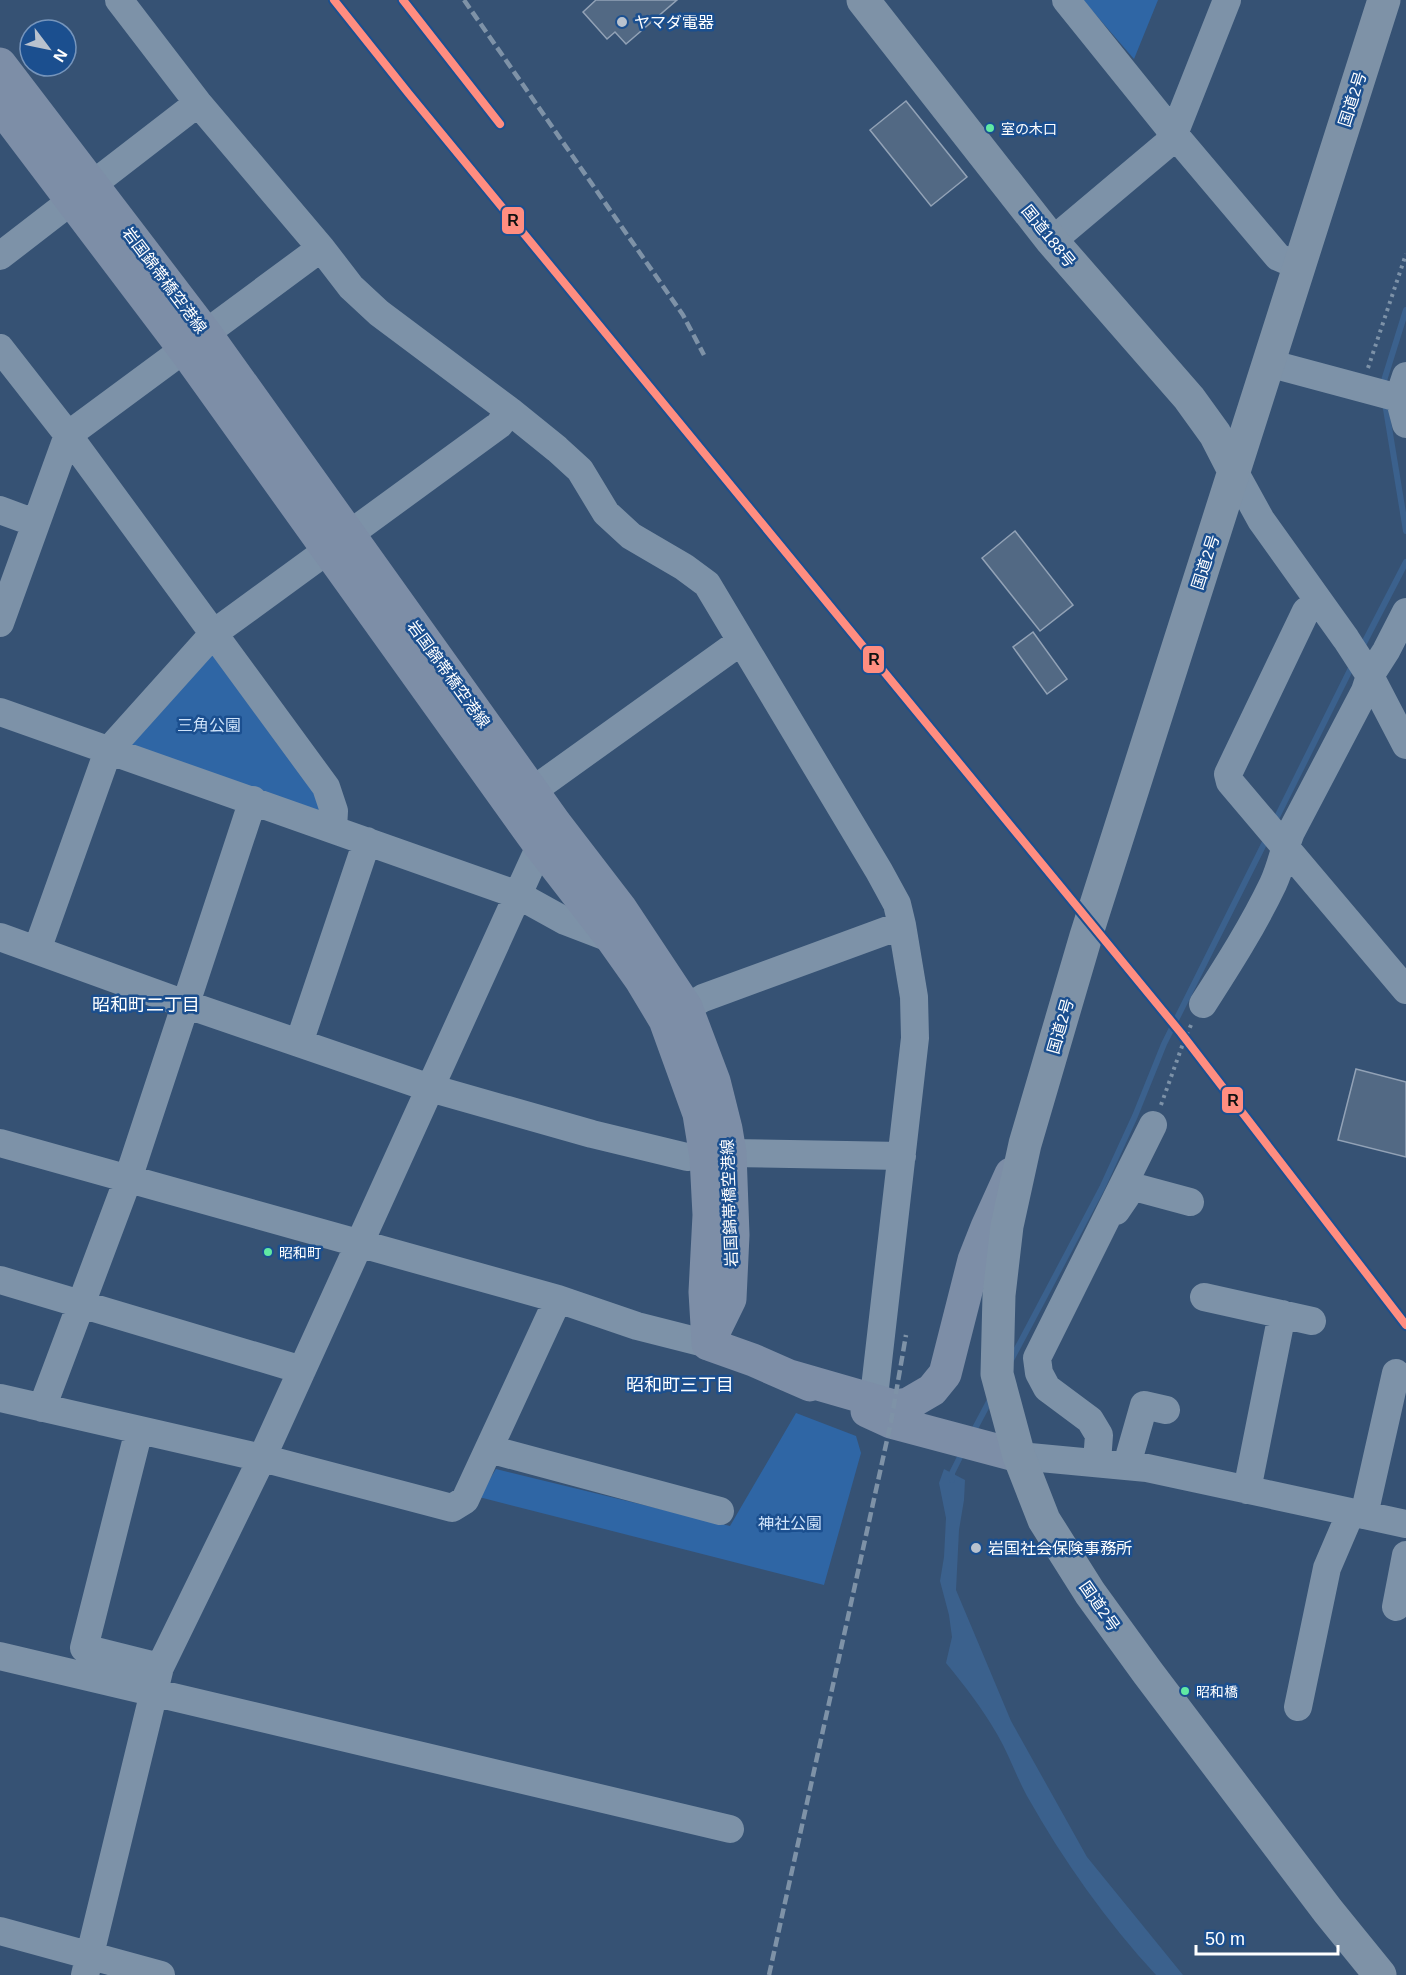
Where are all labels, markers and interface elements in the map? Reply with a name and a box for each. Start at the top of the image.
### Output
place label: ヤマダ電器 [634,14,714,31]
marker: ヤマダ電器 [615,15,629,29]
north arrow [18,18,78,78]
text: N [50,46,71,65]
street label: 国道2号 [1336,69,1369,129]
place label: 室の木口 [1001,121,1057,137]
marker: 室の木口 [984,122,996,134]
street label: 国道188号 [1018,202,1079,271]
line badge: R [501,206,525,235]
text: R [507,212,519,229]
street label: 岩国錦帯橋空港線 [119,224,210,337]
street label: 国道2号 [1189,532,1222,592]
street label: 岩国錦帯橋空港線 [404,618,493,731]
line badge: R [862,645,885,674]
text: R [868,651,880,668]
park label: 三角公園 [177,717,241,734]
district label: 昭和町二丁目 [92,995,200,1015]
street label: 国道2号 [1044,996,1076,1056]
line badge: R [1221,1086,1244,1114]
text: R [1227,1092,1239,1109]
street label: 岩国錦帯橋空港線 [719,1139,740,1267]
place label: 昭和町 [279,1245,321,1261]
marker: 昭和町 [262,1246,274,1258]
district label: 昭和町三丁目 [626,1375,734,1395]
park label: 神社公園 [758,1515,822,1532]
place label: 岩国社会保険事務所 [988,1540,1132,1557]
marker: 岩国社会保険事務所 [969,1541,983,1555]
street label: 国道2号 [1076,1578,1123,1634]
place label: 昭和橋 [1196,1684,1238,1700]
marker: 昭和橋 [1179,1685,1191,1697]
scale bar [1196,1918,1338,1956]
text: 50 m [1205,1929,1245,1949]

